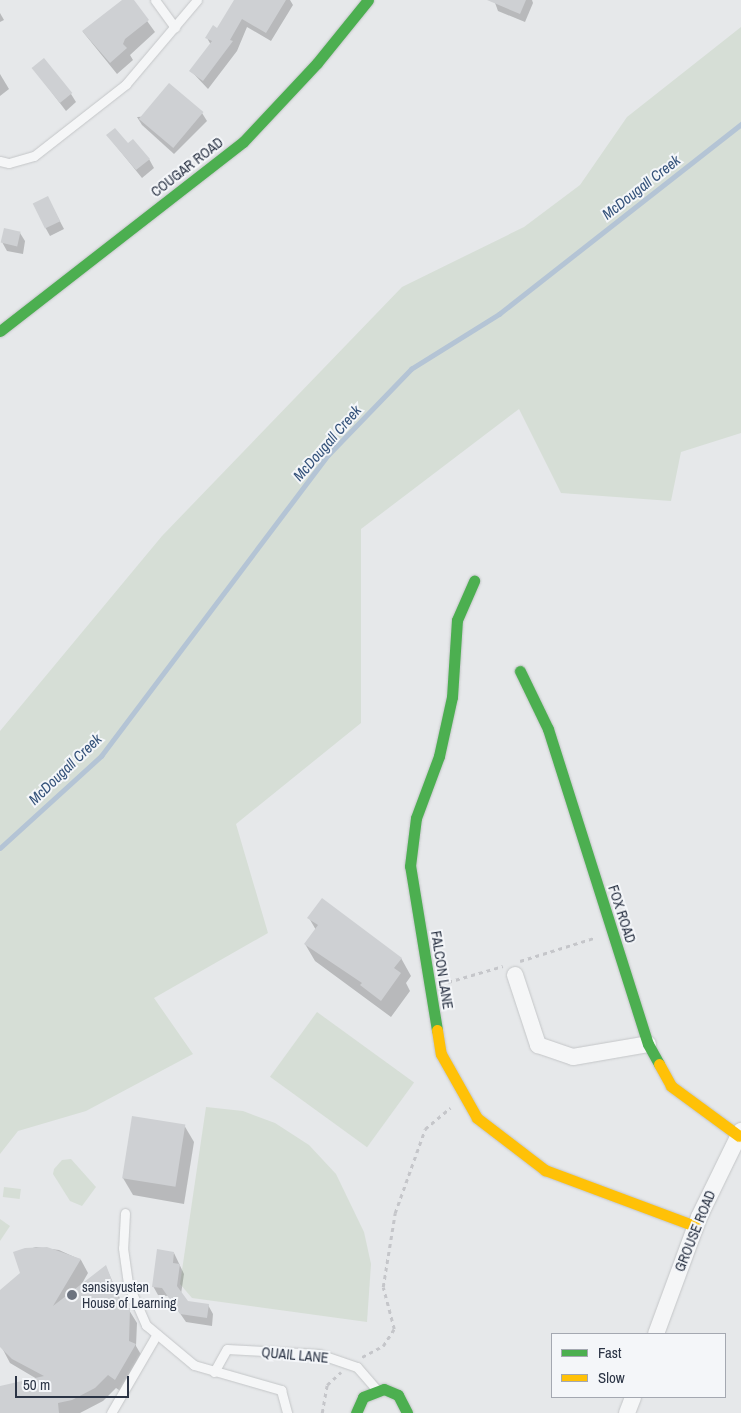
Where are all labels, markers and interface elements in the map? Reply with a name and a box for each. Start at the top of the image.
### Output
street label: COUGAR ROAD [148,134,226,200]
water label: McDougall Creek [598,151,684,223]
water label: McDougall Creek [289,402,365,484]
water label: McDougall Creek [25,730,105,808]
street label: FOX ROAD [605,883,639,945]
street label: FALCON LANE [428,930,456,1010]
street label: GROUSE ROAD [671,1188,719,1274]
place label: sənsisyustən House of Learning [82,1279,176,1311]
marker: sənsisyustən House of Learning [66,1289,78,1301]
legend [551,1333,726,1398]
text: Fast [598,1342,621,1363]
street label: QUAIL LANE [261,1344,329,1366]
scale bar [18,1366,131,1398]
text: Slow [598,1367,625,1388]
text: 50 m [23,1374,50,1395]

